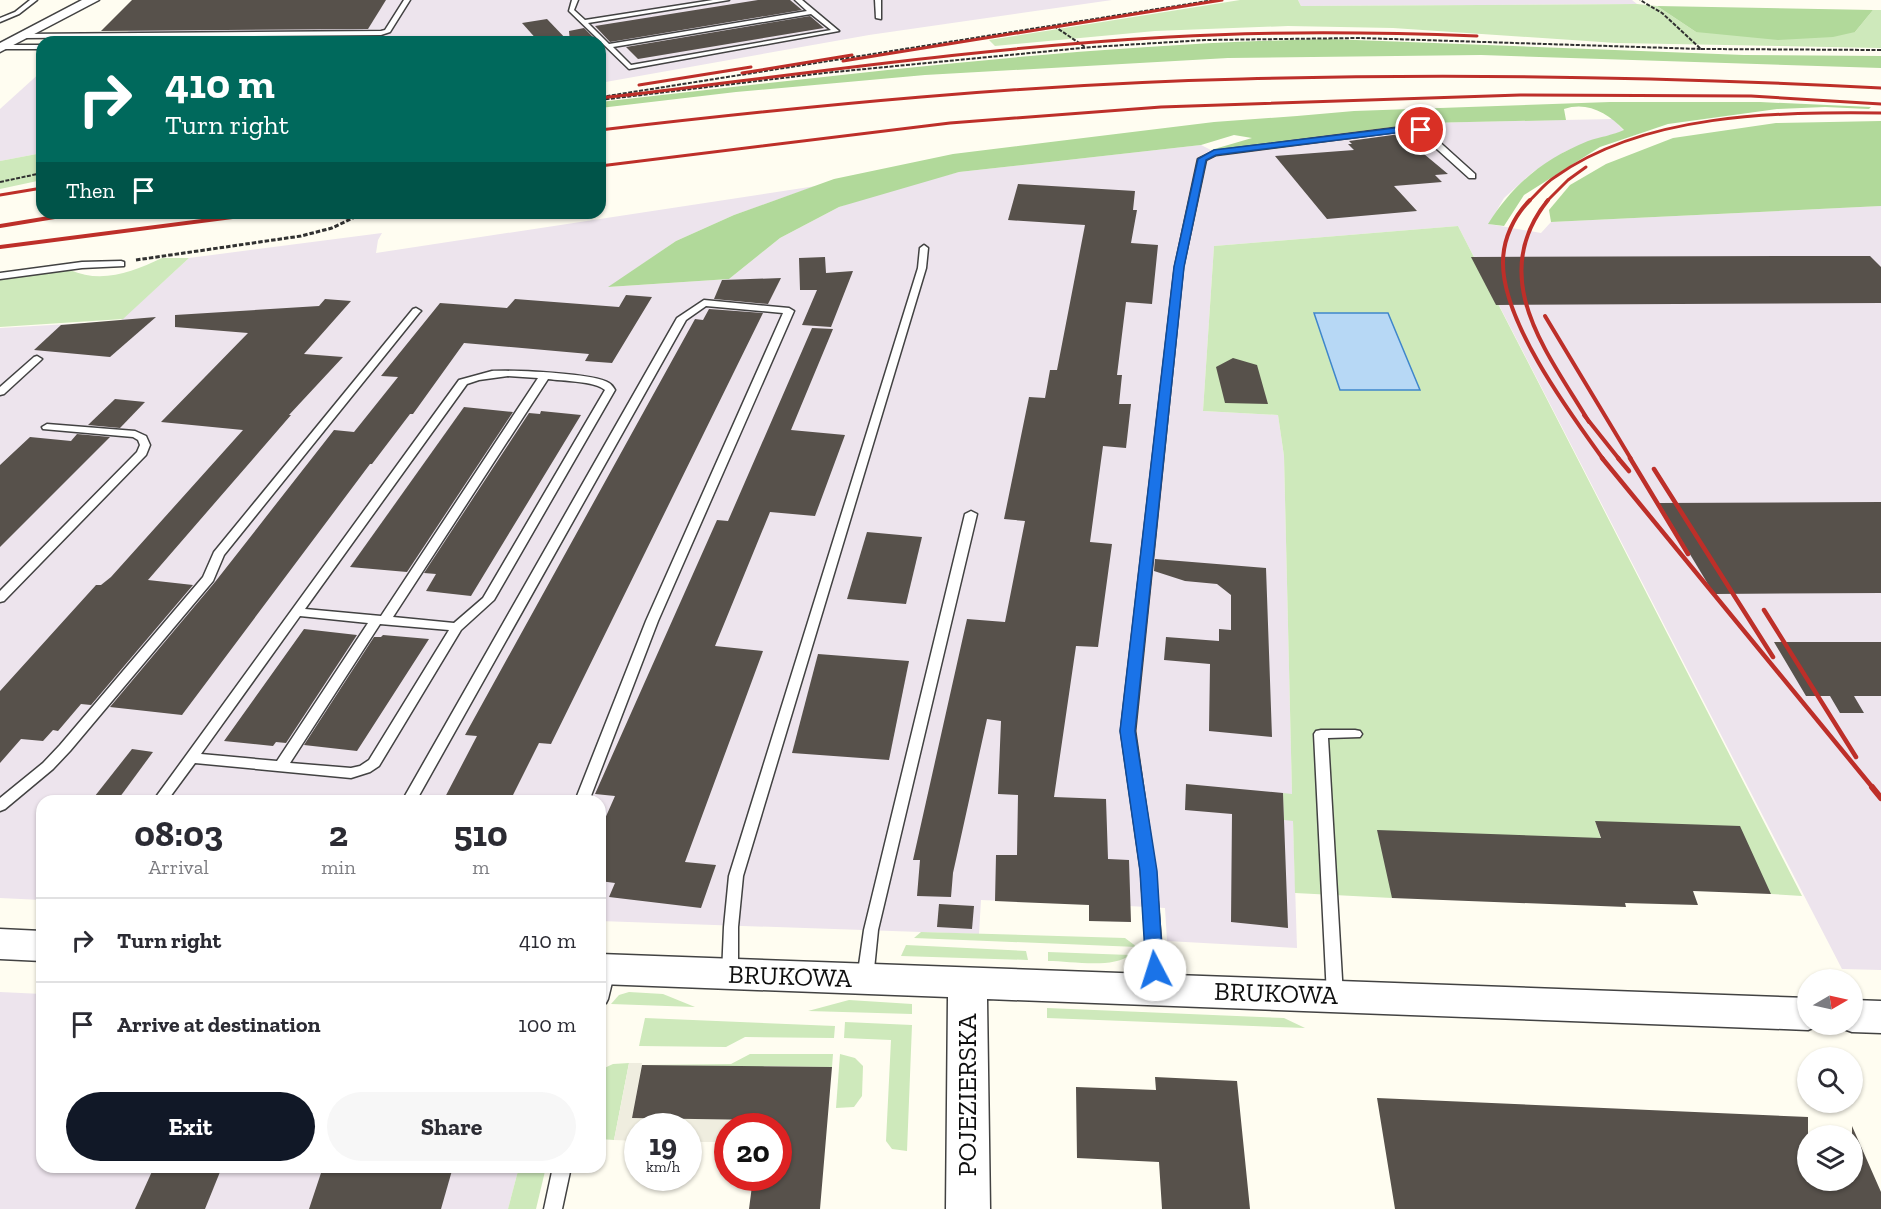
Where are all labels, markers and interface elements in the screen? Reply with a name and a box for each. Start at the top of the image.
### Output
text: 410 m [165,58,275,109]
icon: right [66,60,144,138]
pin [1395,104,1446,155]
text: Turn right [165,109,289,141]
icon: arrive [1404,113,1437,146]
icon: arrive [127,174,160,207]
text: Then [66,177,115,204]
text: 08:03 [134,812,223,855]
text: 2 [329,812,348,855]
text: 510 [454,812,508,855]
text: Arrival [149,855,209,879]
text: min [321,855,356,879]
text: m [472,855,489,879]
icon: right [66,924,99,957]
text: Turn right [117,927,221,954]
text: 410 m [519,927,576,954]
position arrow [1123,938,1187,1002]
street label: BRUKOWA [727,958,854,994]
north arrow [1797,969,1863,1035]
map controls [1797,969,1863,1191]
street label: BRUKOWA [1213,975,1340,1011]
icon: arrive [66,1008,99,1041]
text: Arrive at destination [117,1011,320,1038]
text: 100 m [518,1011,576,1038]
street label: POJEZIERSKA [951,1012,983,1176]
button: search [1797,1047,1863,1113]
button: Exit [66,1092,315,1161]
button: Share [327,1092,576,1161]
speed limit sign: 20 [714,1113,792,1191]
button: layers [1797,1125,1863,1191]
text: 19 [649,1127,677,1163]
text: km/h [646,1158,680,1176]

